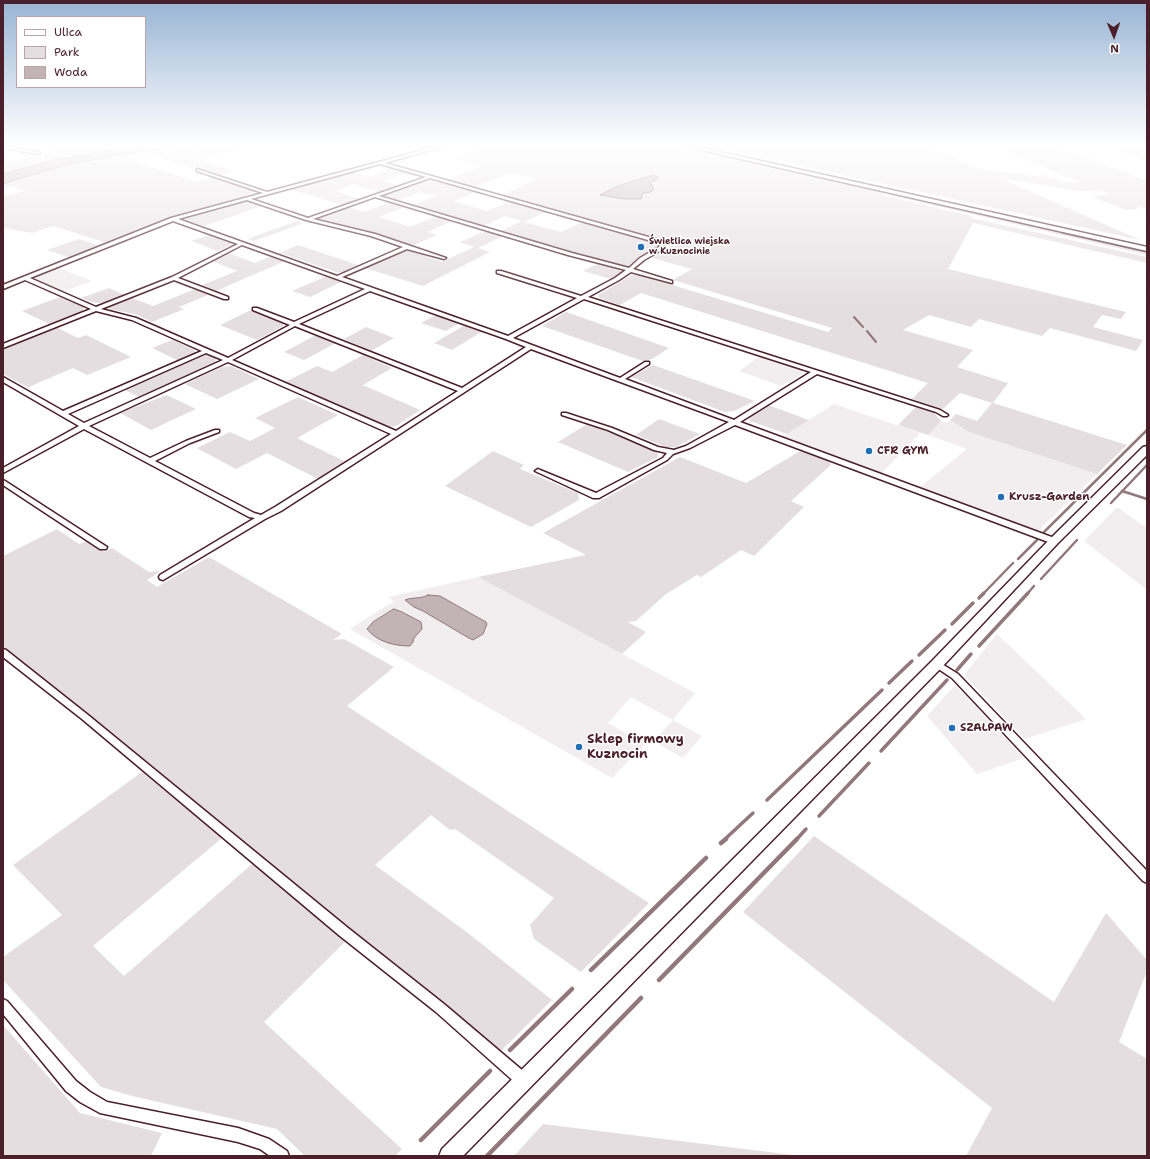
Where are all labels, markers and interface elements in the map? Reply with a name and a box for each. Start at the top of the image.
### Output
legend [16,16,146,88]
north arrow [1094,16,1134,56]
text: Ulica [54,24,82,40]
text: N [1110,41,1119,56]
text: Park [54,44,80,60]
text: Woda [54,64,87,80]
place label: Świetlica wiejska w Kuznocinie [649,237,730,258]
marker: Świetlica wiejska w Kuznocinie [636,242,646,252]
place label: CFR GYM [877,444,929,458]
marker: CFR GYM [864,446,874,456]
place label: Krusz-Garden [1009,490,1090,504]
marker: Krusz-Garden [996,492,1006,502]
place label: SZALPAW [960,721,1013,735]
marker: SZALPAW [947,723,957,733]
place label: Sklep firmowy Kuznocin [587,732,684,763]
marker: Sklep firmowy Kuznocin [574,742,584,752]

